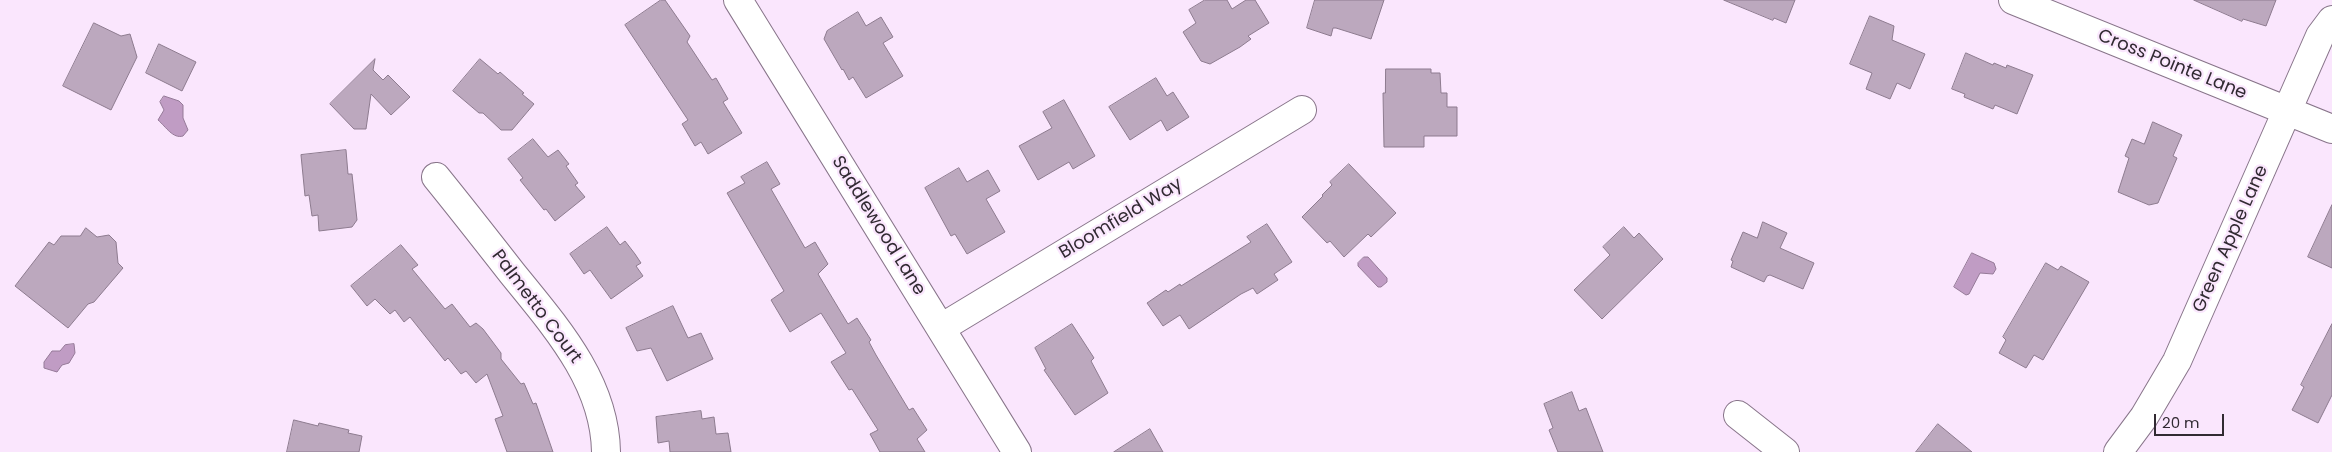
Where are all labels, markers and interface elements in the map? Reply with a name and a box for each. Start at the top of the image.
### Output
street label: Cross Pointe Lane [2094,25,2250,105]
street label: Saddlewood Lane [826,152,930,300]
street label: Green Apple Lane [2189,162,2273,316]
street label: Bloomfield Way [1056,174,1186,264]
street label: Palmetto Court [486,246,586,368]
scale bar [2157,404,2227,436]
text: 20 m [2162,412,2200,433]

